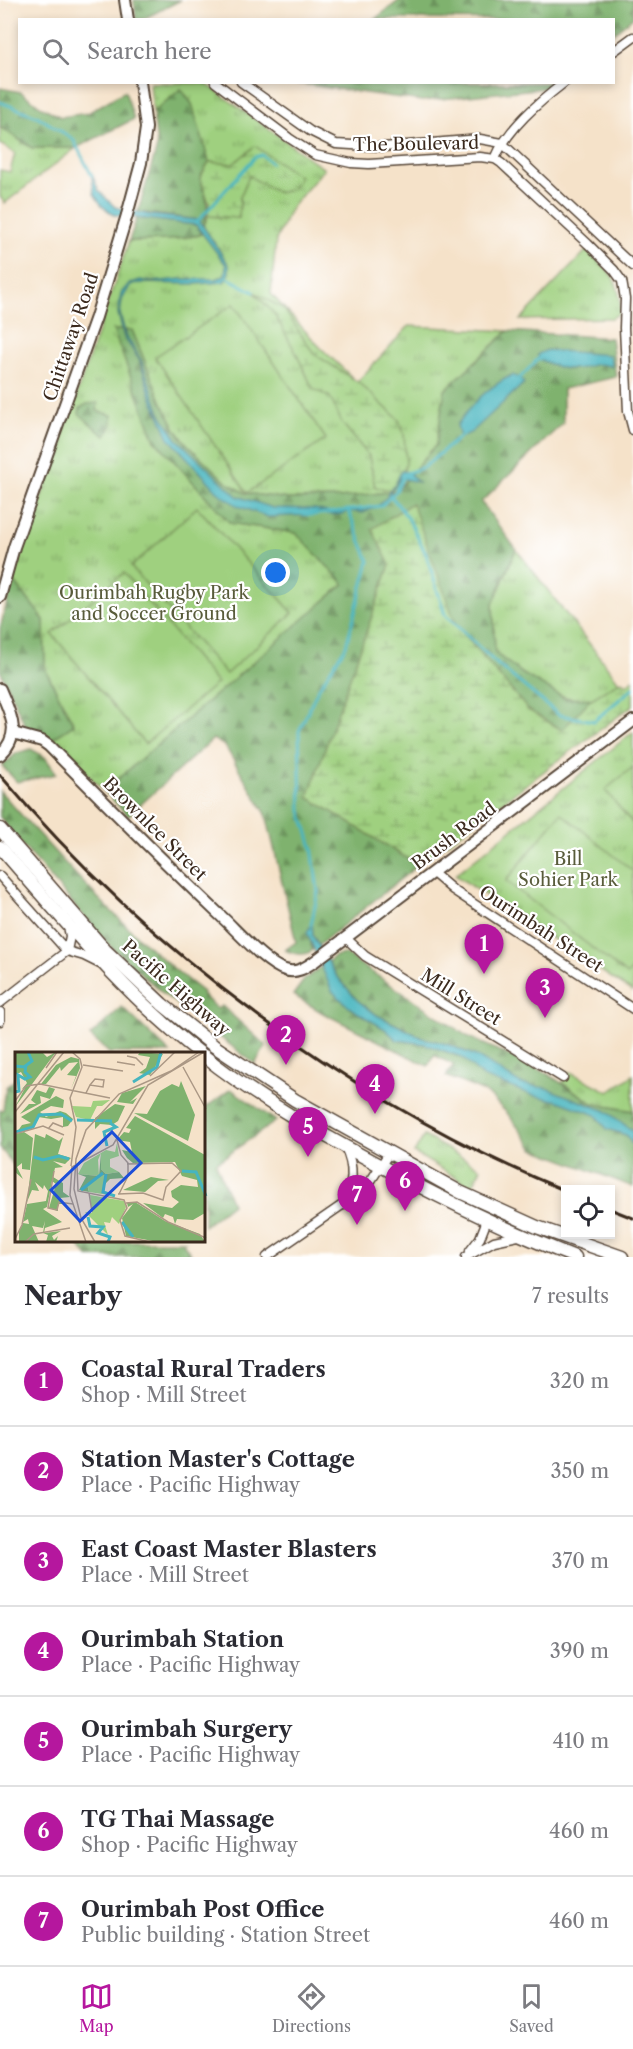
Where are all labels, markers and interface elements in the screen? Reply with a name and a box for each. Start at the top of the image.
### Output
search box [18,18,615,84]
icon: search [39,35,72,68]
text: Search here [87,38,212,65]
street label: The Boulevard [353,132,479,156]
street label: Chittaway Road [39,270,103,404]
your location [261,558,290,587]
park label: Ourimbah Rugby Park and Soccer Ground [59,582,251,625]
street label: Brownlee Street [98,772,212,886]
street label: Brush Road [408,797,500,875]
park label: Bill Sohier Park [518,848,619,891]
street label: Ourimbah Street [475,881,608,978]
pin: 1 [464,924,504,974]
street label: Pacific Highway [117,935,235,1042]
street label: Mill Street [417,964,506,1031]
pin: 3 [526,968,564,1018]
pin: 2 [266,1016,306,1065]
inset map [15,1052,206,1242]
pin: 4 [356,1064,394,1114]
pin: 5 [288,1108,328,1157]
pin: 6 [386,1162,424,1211]
pin: 7 [338,1176,376,1225]
map controls [561,1185,615,1239]
button: locate [561,1185,615,1239]
text: Nearby [24,1280,122,1312]
text: 7 results [532,1284,609,1308]
text: Coastal Rural Traders [81,1356,326,1383]
text: 1 [39,1369,48,1393]
text: 320 m [550,1369,609,1393]
text: Shop · Mill Street [81,1383,247,1407]
text: Station Master's Cottage [81,1446,355,1473]
text: 2 [38,1459,49,1483]
text: 350 m [551,1459,609,1483]
text: Place · Pacific Highway [81,1473,300,1497]
text: East Coast Master Blasters [81,1536,377,1563]
text: 3 [38,1549,49,1573]
text: 370 m [552,1549,609,1573]
text: Place · Mill Street [81,1563,249,1587]
text: Ourimbah Station [81,1626,284,1653]
text: 4 [38,1639,49,1663]
text: 390 m [550,1639,609,1663]
text: Place · Pacific Highway [81,1653,300,1677]
text: Ourimbah Surgery [81,1716,292,1743]
text: 5 [38,1729,49,1753]
text: 410 m [552,1729,609,1753]
text: Place · Pacific Highway [81,1743,300,1767]
text: TG Thai Massage [81,1806,274,1833]
text: 6 [38,1819,49,1843]
text: 460 m [549,1819,609,1843]
text: Shop · Pacific Highway [81,1833,298,1857]
text: Ourimbah Post Office [81,1896,324,1923]
text: 7 [38,1909,49,1933]
text: 460 m [549,1909,609,1933]
text: Public building · Station Street [81,1923,370,1947]
tab: Map [79,1980,114,2036]
tab: Directions [272,1980,351,2036]
tab: Saved [509,1980,554,2036]

